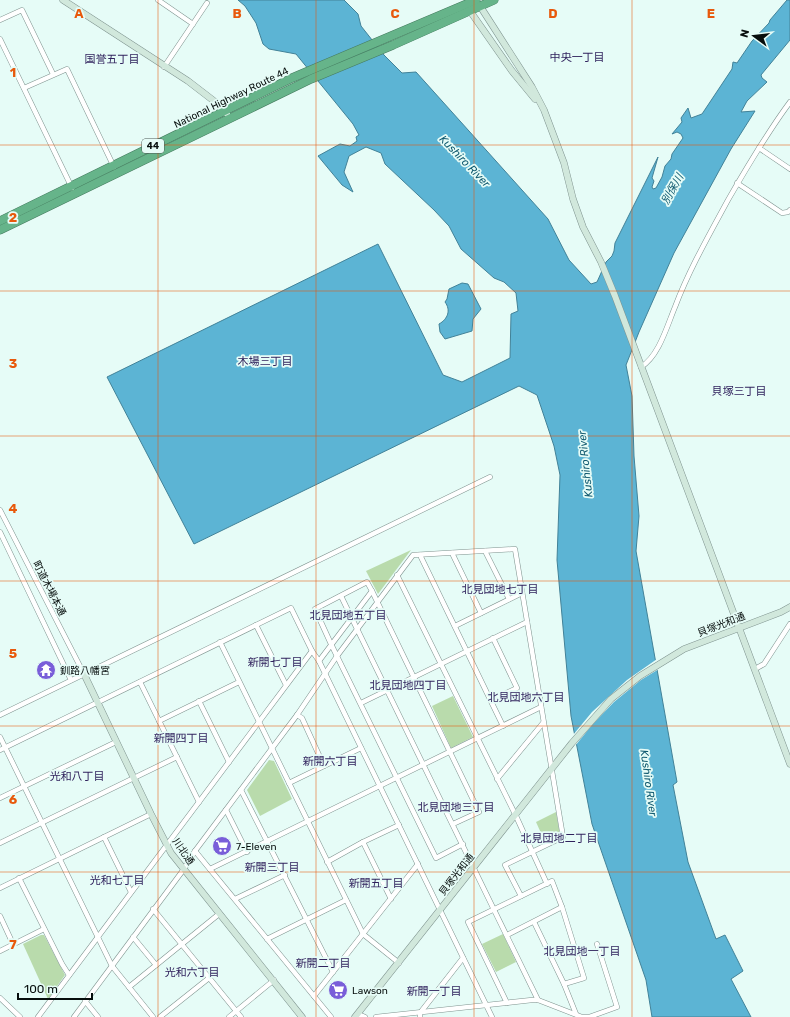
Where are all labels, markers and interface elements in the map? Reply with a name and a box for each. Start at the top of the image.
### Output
text: A [74,6,84,21]
text: B [232,6,242,21]
text: C [390,6,400,21]
text: D [548,6,558,21]
text: E [707,6,715,21]
north arrow [734,16,774,56]
text: N [738,28,752,39]
district label: 中央一丁目 [550,51,605,64]
district label: 国誉五丁目 [85,53,140,66]
text: 1 [10,65,16,80]
street label: National Highway Route 44 [172,65,291,131]
water label: Kushiro River [437,133,493,191]
road number: 44 [142,139,164,153]
water label: 別保川 [659,171,687,207]
text: 2 [9,210,17,225]
district label: 木場三丁目 [238,355,293,368]
text: 3 [9,356,18,371]
district label: 貝塚三丁目 [712,385,767,398]
water label: Kushiro River [575,429,595,498]
text: 4 [9,501,18,516]
street label: 町道木場本通 [30,559,68,618]
district label: 北見団地七丁目 [462,583,539,596]
district label: 北見団地五丁目 [310,609,387,622]
street label: 貝塚光和通 [696,610,747,639]
text: 5 [9,646,17,661]
district label: 新開七丁目 [248,656,303,669]
temple icon: 釧路八幡宮 [35,659,57,681]
place label: 釧路八幡宮 [60,665,110,677]
district label: 北見団地四丁目 [370,679,447,692]
district label: 北見団地六丁目 [488,691,565,704]
district label: 新開四丁目 [154,732,209,745]
water label: Kushiro River [637,749,660,818]
district label: 新開六丁目 [303,755,358,768]
district label: 光和八丁目 [50,770,105,783]
text: 6 [9,792,18,807]
district label: 北見団地三丁目 [418,801,495,814]
district label: 北見団地二丁目 [521,832,598,845]
supermarket icon: 7-Eleven [211,835,233,857]
street label: 川北通 [170,836,197,867]
place label: 7-Eleven [236,841,276,853]
street label: 貝塚光和通 [437,851,477,898]
district label: 新開三丁目 [245,861,300,874]
district label: 光和七丁目 [90,874,145,887]
district label: 新開五丁目 [349,877,404,890]
text: 7 [9,937,17,952]
district label: 北見団地一丁目 [544,945,621,958]
district label: 新開二丁目 [296,957,351,970]
district label: 光和六丁目 [165,966,220,979]
scale bar [18,975,92,1001]
supermarket icon: Lawson [327,979,349,1001]
text: 100 m [24,982,58,996]
place label: Lawson [352,985,388,997]
district label: 新開一丁目 [407,985,462,998]

